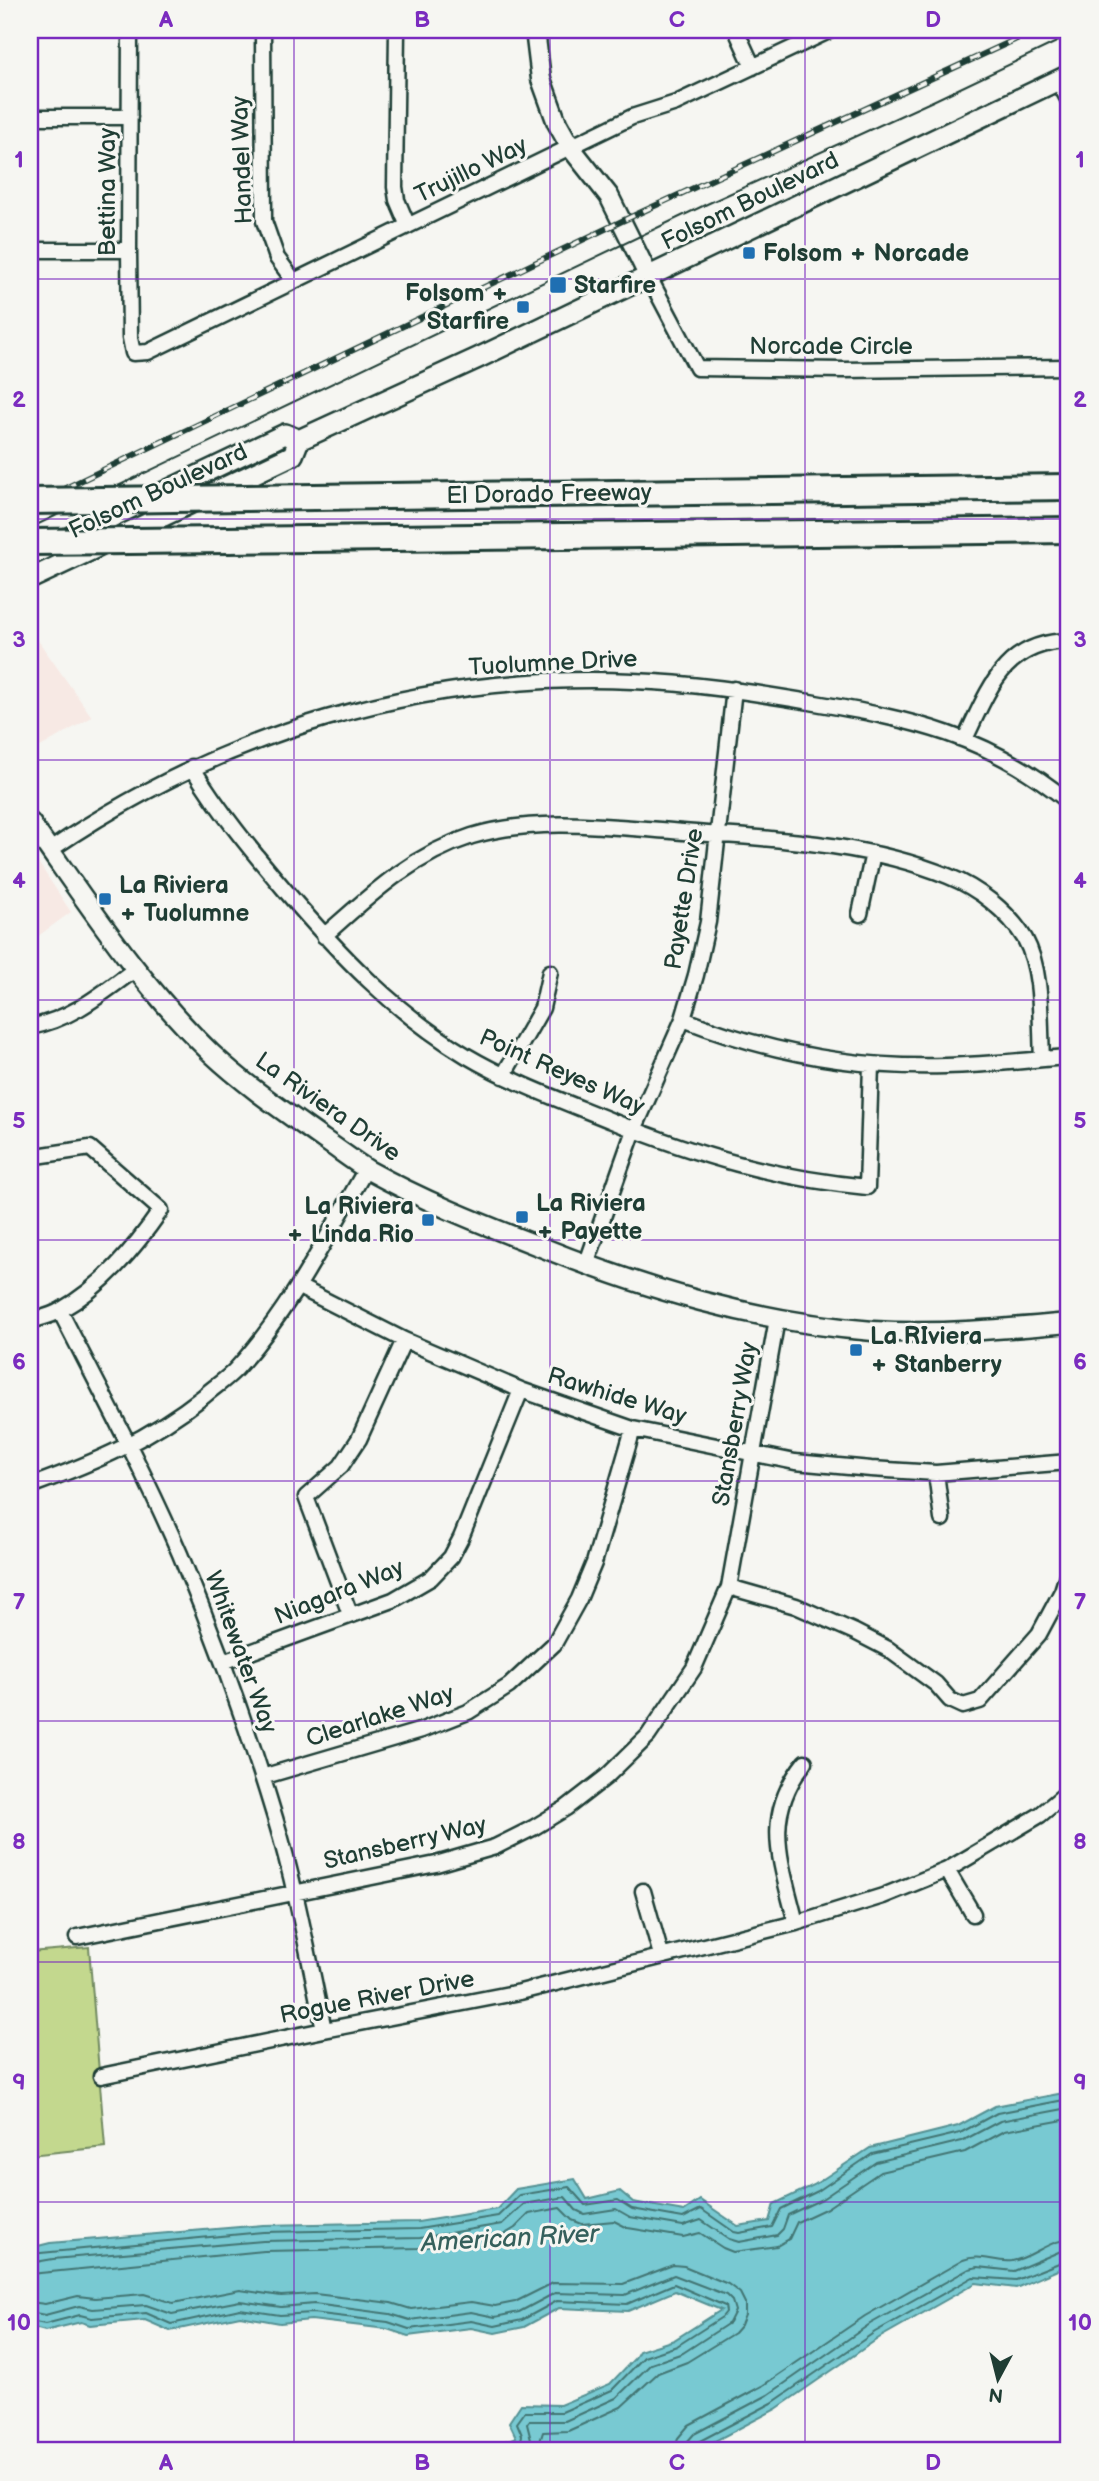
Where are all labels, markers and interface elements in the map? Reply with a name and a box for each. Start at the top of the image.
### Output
text: A [158,6,174,34]
text: B [414,6,430,34]
text: C [669,6,685,34]
text: D [925,6,941,34]
street label: Handel Way [225,95,259,225]
street label: Bettina Way [93,128,122,256]
street label: Trujillo Way [410,130,532,210]
text: 1 [14,146,24,174]
street label: Folsom Boulevard [657,146,843,256]
text: 1 [1075,146,1085,174]
place label: Folsom + Norcade [763,239,969,268]
marker: Folsom + Norcade [741,245,757,261]
place label: Starfire [574,271,656,300]
marker: Starfire [548,275,568,295]
place label: Folsom + Starfire [405,279,509,336]
marker: Folsom + Starfire [515,299,531,315]
street label: Norcade Circle [749,332,913,361]
text: 2 [12,386,26,414]
text: 2 [1073,386,1087,414]
street label: Folsom Boulevard [64,437,252,545]
street label: El Dorado Freeway [446,478,652,510]
text: 3 [12,626,26,654]
text: 3 [1073,626,1087,654]
street label: Tuolumne Drive [468,644,638,682]
street label: Payette Drive [659,826,709,972]
text: 4 [12,867,26,895]
text: 4 [1073,867,1087,895]
place label: La Riviera + Tuolumne [119,871,249,928]
marker: La Riviera + Tuolumne [97,891,113,907]
street label: Point Reyes Way [475,1023,649,1121]
street label: La Riviera Drive [250,1046,406,1168]
text: 5 [12,1107,26,1135]
text: 5 [1073,1107,1087,1135]
place label: La Riviera + Payette [536,1189,646,1246]
place label: La Riviera + Linda Rio [286,1192,414,1249]
marker: La Riviera + Payette [514,1209,530,1225]
marker: La Riviera + Linda Rio [420,1212,436,1228]
place label: La RIviera + Stanberry [870,1322,1002,1379]
street label: Stansberry Way [706,1339,764,1508]
marker: La RIviera + Stanberry [848,1342,864,1358]
text: 6 [12,1348,26,1376]
text: 6 [1073,1348,1087,1376]
street label: Rawhide Way [544,1361,690,1431]
street label: Niagara Way [270,1553,408,1631]
street label: Whitewater Way [198,1567,284,1737]
text: 7 [13,1588,26,1616]
text: 7 [1074,1588,1087,1616]
street label: Clearlake Way [302,1678,458,1754]
street label: Stansberry Way [321,1810,489,1876]
text: 8 [12,1828,26,1856]
text: 8 [1073,1828,1087,1856]
street label: Rogue River Drive [277,1964,477,2030]
text: 9 [12,2069,26,2097]
text: 9 [1073,2069,1087,2097]
water label: American River [418,2219,601,2259]
text: 10 [7,2309,31,2337]
text: 10 [1068,2309,1092,2337]
north arrow [962,2344,1032,2414]
text: N [988,2382,1005,2407]
text: A [158,2449,174,2477]
text: B [414,2449,430,2477]
text: C [669,2449,685,2477]
text: D [925,2449,941,2477]

